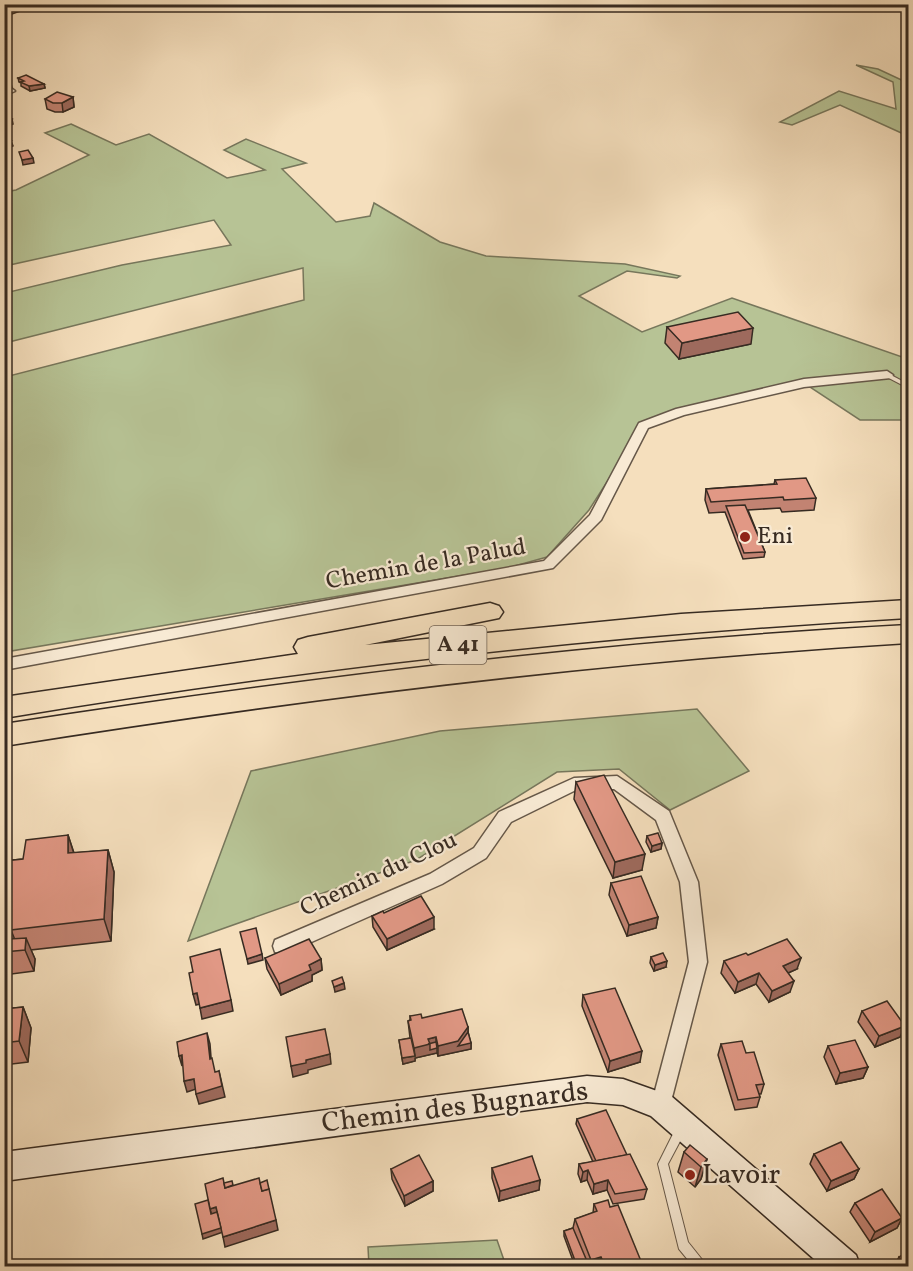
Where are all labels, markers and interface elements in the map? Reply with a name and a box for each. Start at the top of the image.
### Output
place label: Eni [757,520,793,554]
marker: Eni [738,530,752,544]
street label: Chemin de la Palud [323,531,529,599]
road number: A 41 [430,626,486,664]
street label: Chemin du Clou [295,824,463,926]
street label: Chemin des Bugnards [320,1072,590,1144]
place label: Lavoir [702,1156,781,1195]
marker: Lavoir [683,1168,697,1182]

